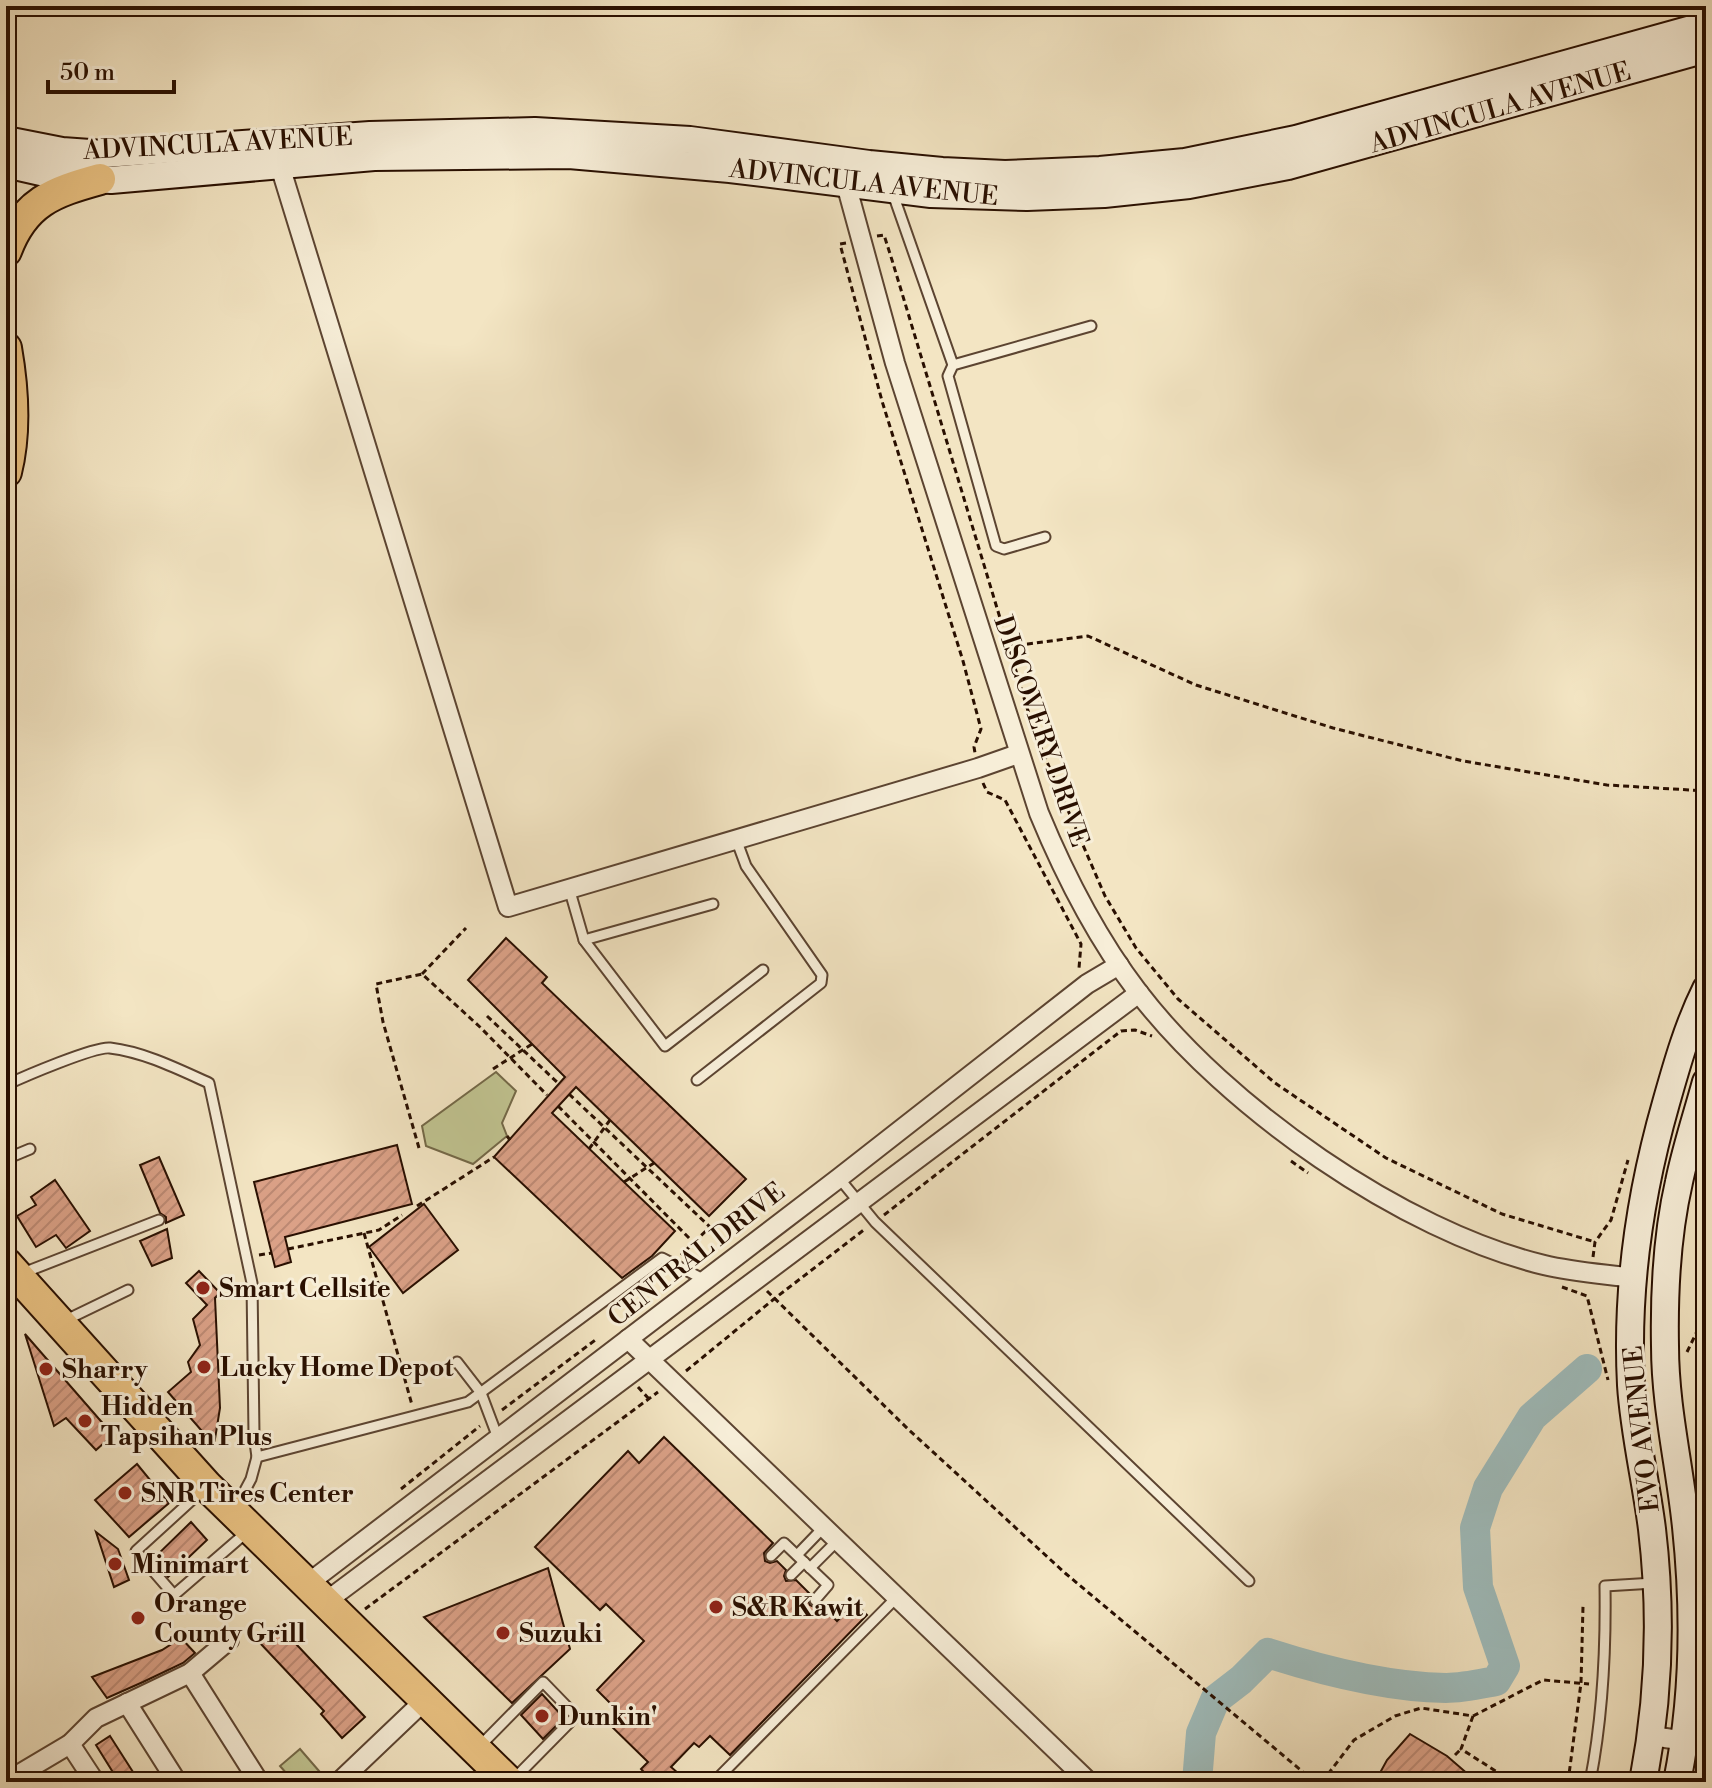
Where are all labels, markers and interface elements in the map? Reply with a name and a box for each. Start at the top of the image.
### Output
scale bar [48,44,174,94]
street label: ADVINCULA AVENUE [1365,55,1634,161]
text: 50 m [60,58,115,88]
street label: ADVINCULA AVENUE [81,121,354,167]
street label: ADVINCULA AVENUE [727,153,1000,213]
street label: DISCOVERY DRIVE [986,612,1096,851]
street label: CENTRAL DRIVE [602,1176,792,1334]
place label: Smart Cellsite [219,1273,391,1305]
marker: Smart Cellsite [194,1279,212,1297]
street label: EVO AVENUE [1617,1344,1667,1514]
place label: Lucky Home Depot [220,1352,454,1384]
place label: Sharry [62,1354,149,1386]
marker: Lucky Home Depot [195,1358,213,1376]
marker: Sharry [37,1360,55,1378]
place label: Hidden Tapsihan Plus [101,1391,272,1453]
marker: Hidden Tapsihan Plus [76,1412,94,1430]
place label: SNR Tires Center [141,1478,354,1510]
marker: SNR Tires Center [116,1484,134,1502]
place label: Minimart [131,1549,249,1581]
marker: Minimart [106,1555,124,1573]
place label: Orange County Grill [154,1588,306,1650]
place label: S&R Kawit [732,1592,864,1624]
marker: S&R Kawit [707,1598,725,1616]
marker: Orange County Grill [129,1609,147,1627]
place label: Suzuki [519,1618,602,1650]
marker: Suzuki [494,1624,512,1642]
place label: Dunkin' [558,1701,657,1733]
marker: Dunkin' [533,1707,551,1725]

